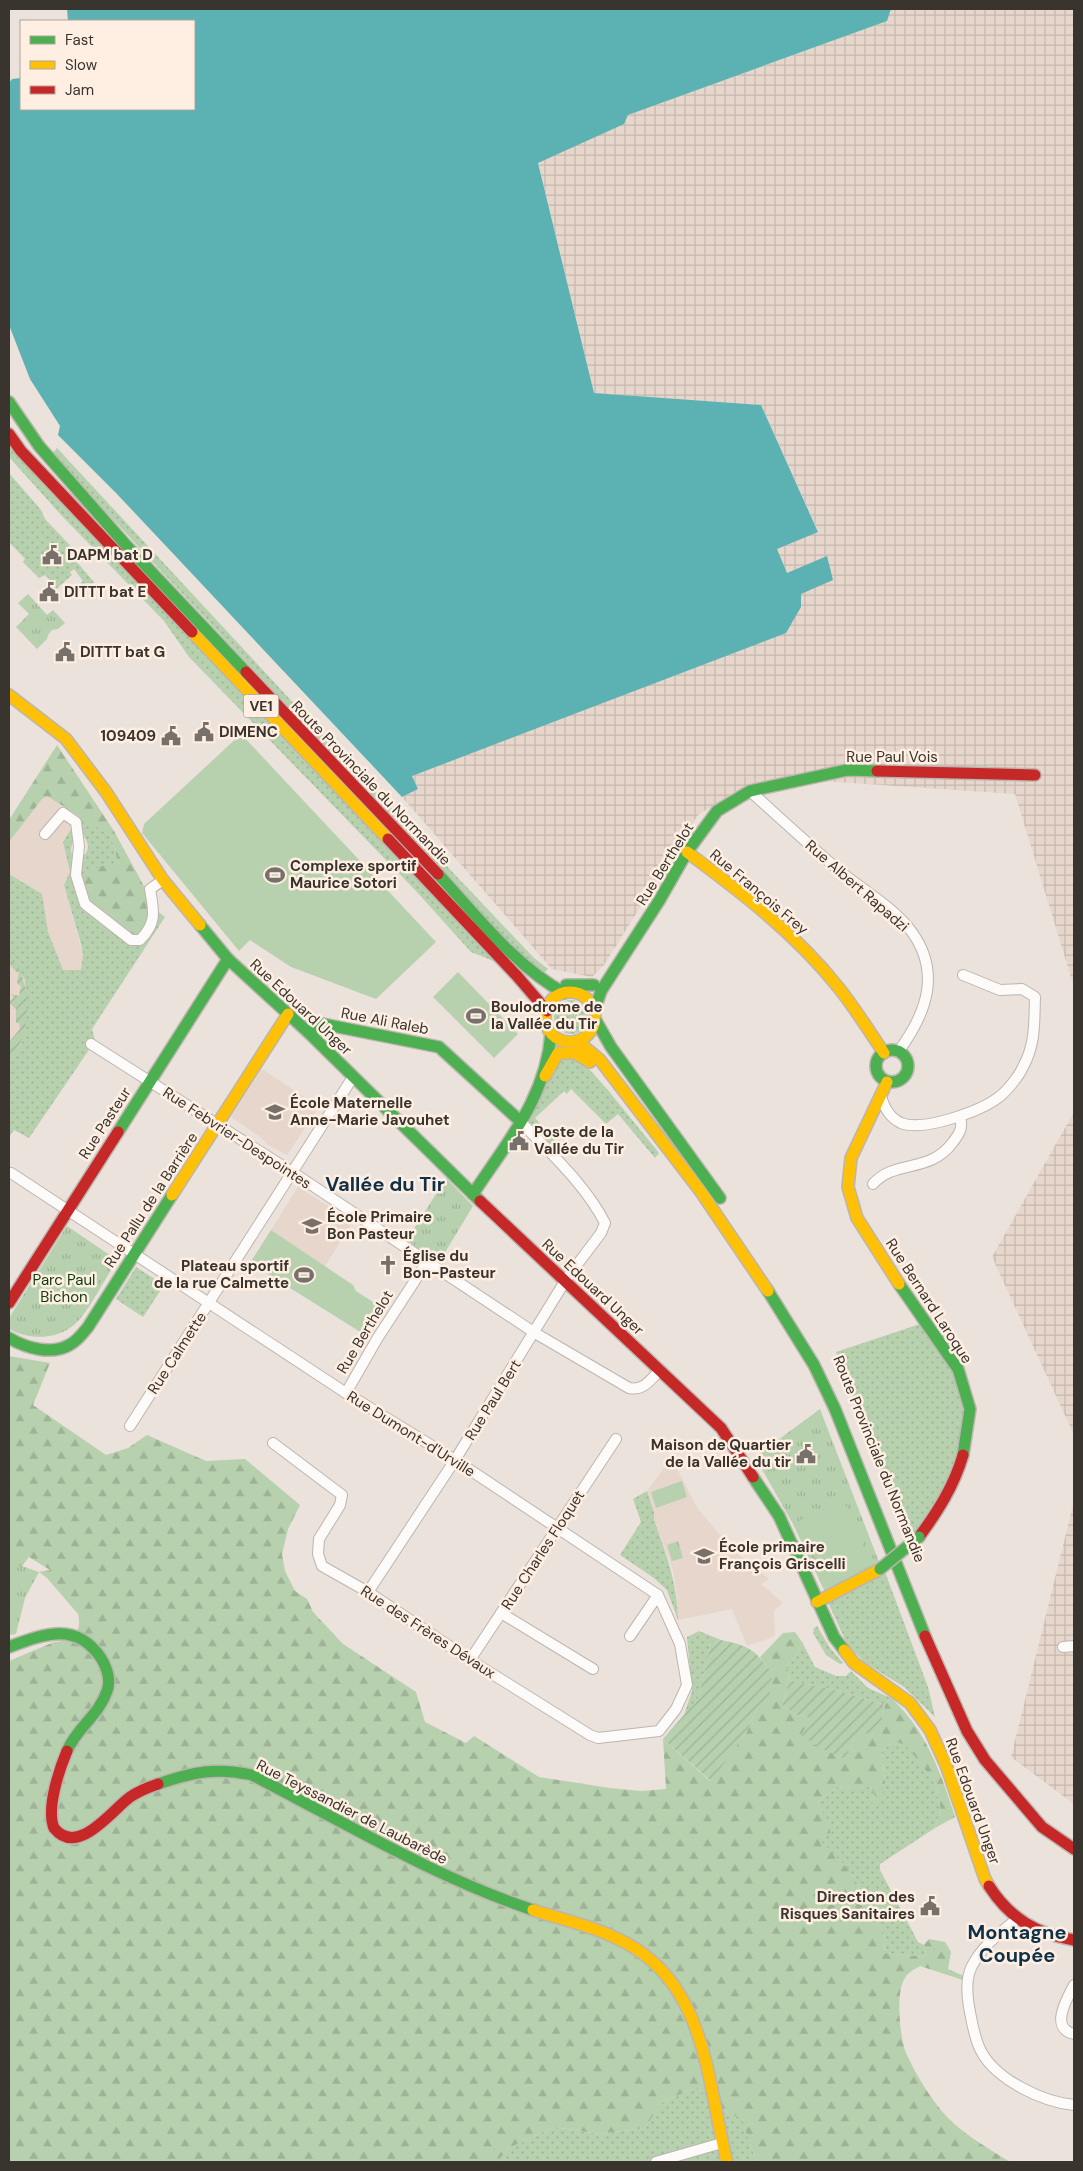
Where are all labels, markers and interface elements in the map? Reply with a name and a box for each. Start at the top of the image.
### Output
legend [20,20,195,110]
text: Fast [65,30,94,50]
text: Slow [65,55,98,75]
text: Jam [65,80,94,100]
public building icon: DAPM bat D [41,544,63,566]
place label: DAPM bat D [67,545,153,565]
public building icon: DITTT bat E [38,581,60,603]
place label: DITTT bat E [64,582,146,602]
public building icon: DITTT bat G [54,641,76,663]
place label: DITTT bat G [80,642,165,662]
road number: VE1 [244,694,278,718]
street label: Route Provinciale du Normandie [287,696,455,870]
public building icon: DIMENC [193,721,215,743]
place label: DIMENC [219,722,278,742]
public building icon: 109409 [160,725,182,747]
place label: 109409 [101,726,156,746]
street label: Rue Paul Vois [846,747,938,767]
street label: Rue Berthelot [632,819,698,909]
street label: Rue Albert Rapadzi [801,836,913,936]
street label: Rue François Frey [706,845,813,940]
place label: Complexe sportif Maurice Sotori [290,856,417,893]
sports icon: Complexe sportif Maurice Sotori [264,864,286,886]
street label: Rue Edouard Unger [246,954,357,1060]
place label: Boulodrome de la Vallée du Tir [491,997,603,1034]
street label: Rue Ali Raleb [339,1003,431,1039]
sports icon: Boulodrome de la Vallée du Tir [465,1005,487,1027]
street label: Rue Febvrier-Despointes [159,1082,315,1194]
street label: Rue Pasteur [74,1083,136,1163]
place label: École Maternelle Anne-Marie Javouhet [290,1093,450,1130]
school or university icon: École Maternelle Anne-Marie Javouhet [264,1101,286,1123]
place label: Poste de la Vallée du Tir [534,1122,624,1159]
street label: Rue Pallu de la Barrière [100,1129,202,1271]
public building icon: Poste de la Vallée du Tir [508,1130,530,1152]
district label: Vallée du Tir [325,1171,445,1197]
place label: École Primaire Bon Pasteur [327,1207,432,1244]
school or university icon: École Primaire Bon Pasteur [301,1215,323,1237]
street label: Rue Edouard Unger [538,1234,649,1340]
street label: Rue Bernard Laroque [881,1235,977,1367]
place label: Église du Bon-Pasteur [403,1246,496,1283]
church icon: Église du Bon-Pasteur [377,1254,399,1276]
place label: Plateau sportif de la rue Calmette [154,1256,289,1293]
sports icon: Plateau sportif de la rue Calmette [293,1264,315,1286]
park label: Parc Paul Bichon [33,1270,95,1307]
street label: Rue Berthelot [332,1286,398,1377]
street label: Rue Calmette [143,1308,211,1398]
street label: Route Provinciale du Normandie [828,1353,930,1565]
street label: Rue Paul Bert [460,1356,526,1444]
street label: Rue Dumont-d'Urville [343,1386,479,1482]
place label: Maison de Quartier de la Vallée du tir [651,1435,791,1472]
public building icon: Maison de Quartier de la Vallée du tir [795,1443,817,1465]
street label: Rue Charles Floquet [497,1486,589,1614]
place label: École primaire François Griscelli [719,1537,846,1574]
school or university icon: École primaire François Griscelli [693,1545,715,1567]
street label: Rue des Frères Dévaux [357,1581,500,1683]
street label: Rue Edouard Unger [941,1735,1005,1867]
street label: Rue Teyssandier de Laubarède [253,1755,451,1869]
place label: Direction des Risques Sanitaires [780,1887,915,1924]
public building icon: Direction des Risques Sanitaires [919,1895,941,1917]
district label: Montagne Coupée [968,1919,1066,1968]

